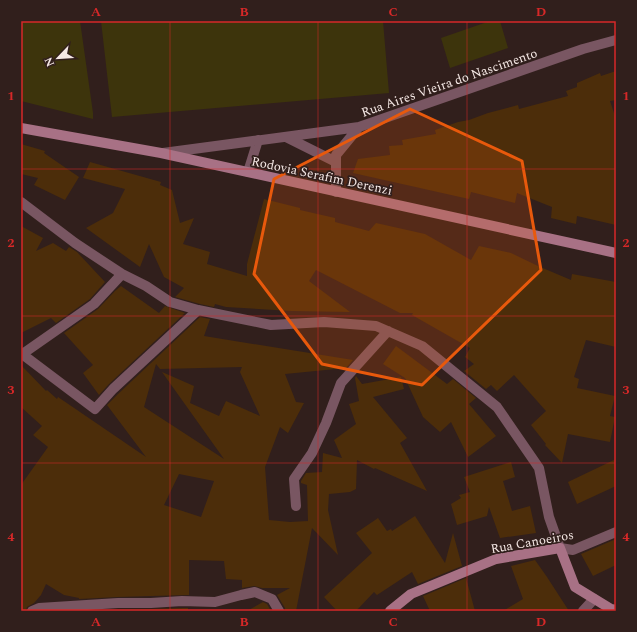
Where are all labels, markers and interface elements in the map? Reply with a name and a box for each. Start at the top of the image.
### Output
text: A [91,2,101,22]
text: B [239,2,249,22]
text: C [388,2,398,22]
text: D [536,2,546,22]
north arrow [38,38,78,78]
street label: Rua Aires Vieira do Nascimento [358,43,540,123]
text: N [40,54,59,70]
text: 1 [7,86,15,106]
text: 1 [622,86,630,106]
street label: Rodovia Serafim Derenzi [250,151,394,201]
text: 2 [7,233,15,253]
text: 2 [622,233,630,253]
text: 3 [7,380,15,400]
text: 3 [622,380,630,400]
street label: Rua Canoeiros [489,525,575,559]
text: 4 [7,527,15,547]
text: 4 [622,527,630,547]
text: A [91,612,101,632]
text: B [239,612,249,632]
text: C [388,612,398,632]
text: D [536,612,546,632]

